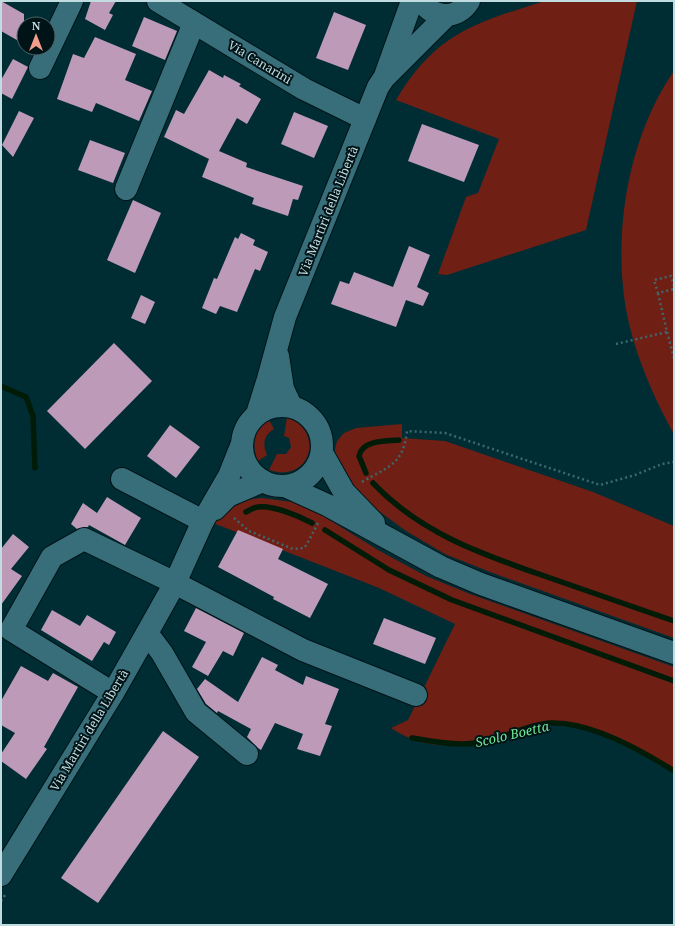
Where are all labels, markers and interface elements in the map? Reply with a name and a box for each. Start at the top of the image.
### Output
north arrow [16,16,56,56]
text: N [32,18,41,33]
street label: Via Canarini [225,36,295,88]
street label: Via Martiri della Libertà [294,143,362,279]
street label: Via Martiri della Libertà [46,666,132,794]
water label: Scolo Boetta [473,717,551,751]

